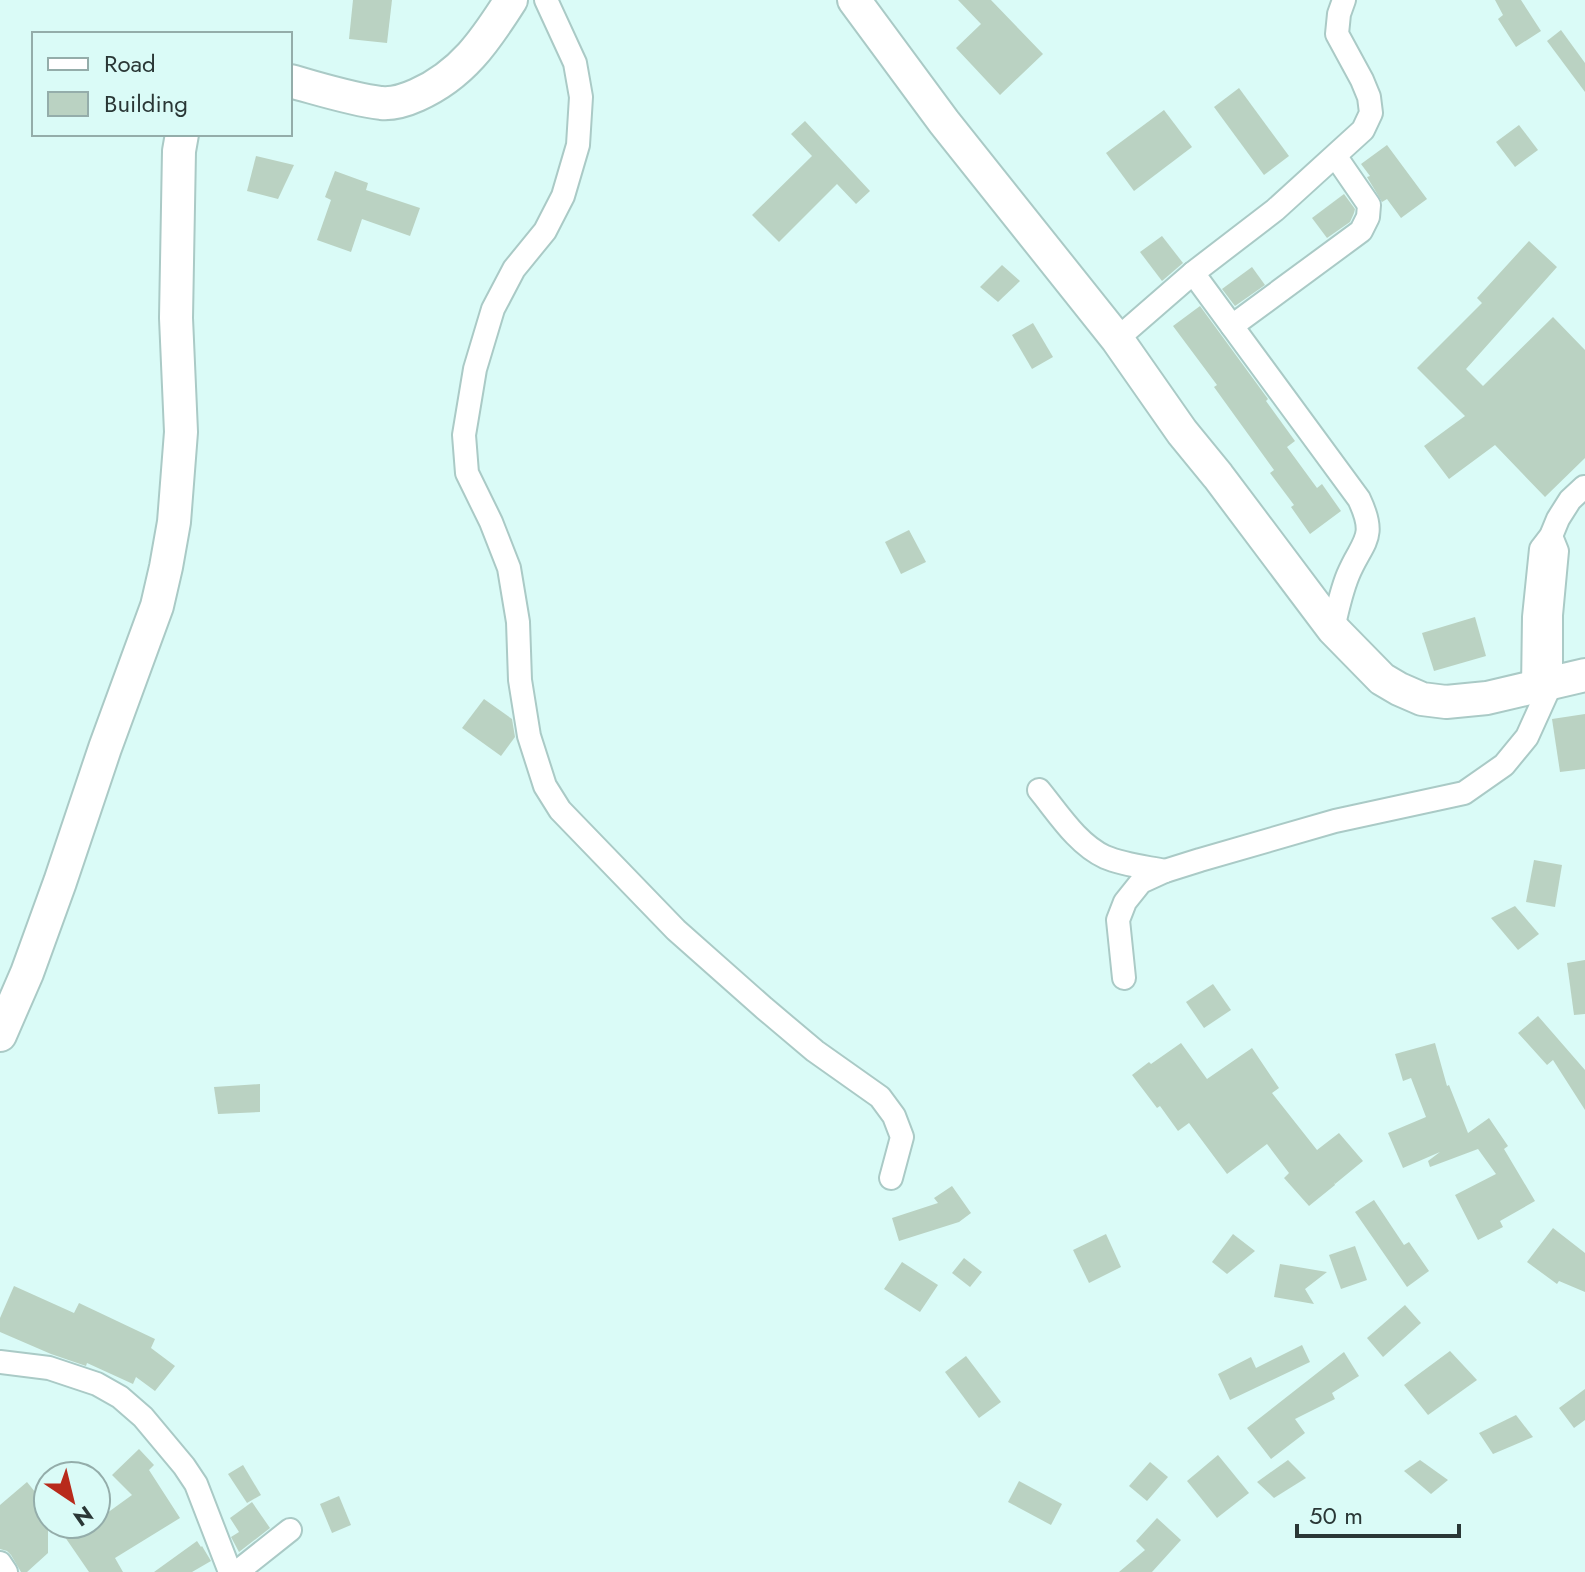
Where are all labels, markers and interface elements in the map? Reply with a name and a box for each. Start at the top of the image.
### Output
legend [32,32,292,136]
text: Road [104,46,156,81]
text: Building [104,86,188,121]
north arrow [32,1460,112,1540]
scale bar [1297,1488,1459,1538]
text: N [67,1498,100,1534]
text: 50 m [1309,1498,1363,1533]

